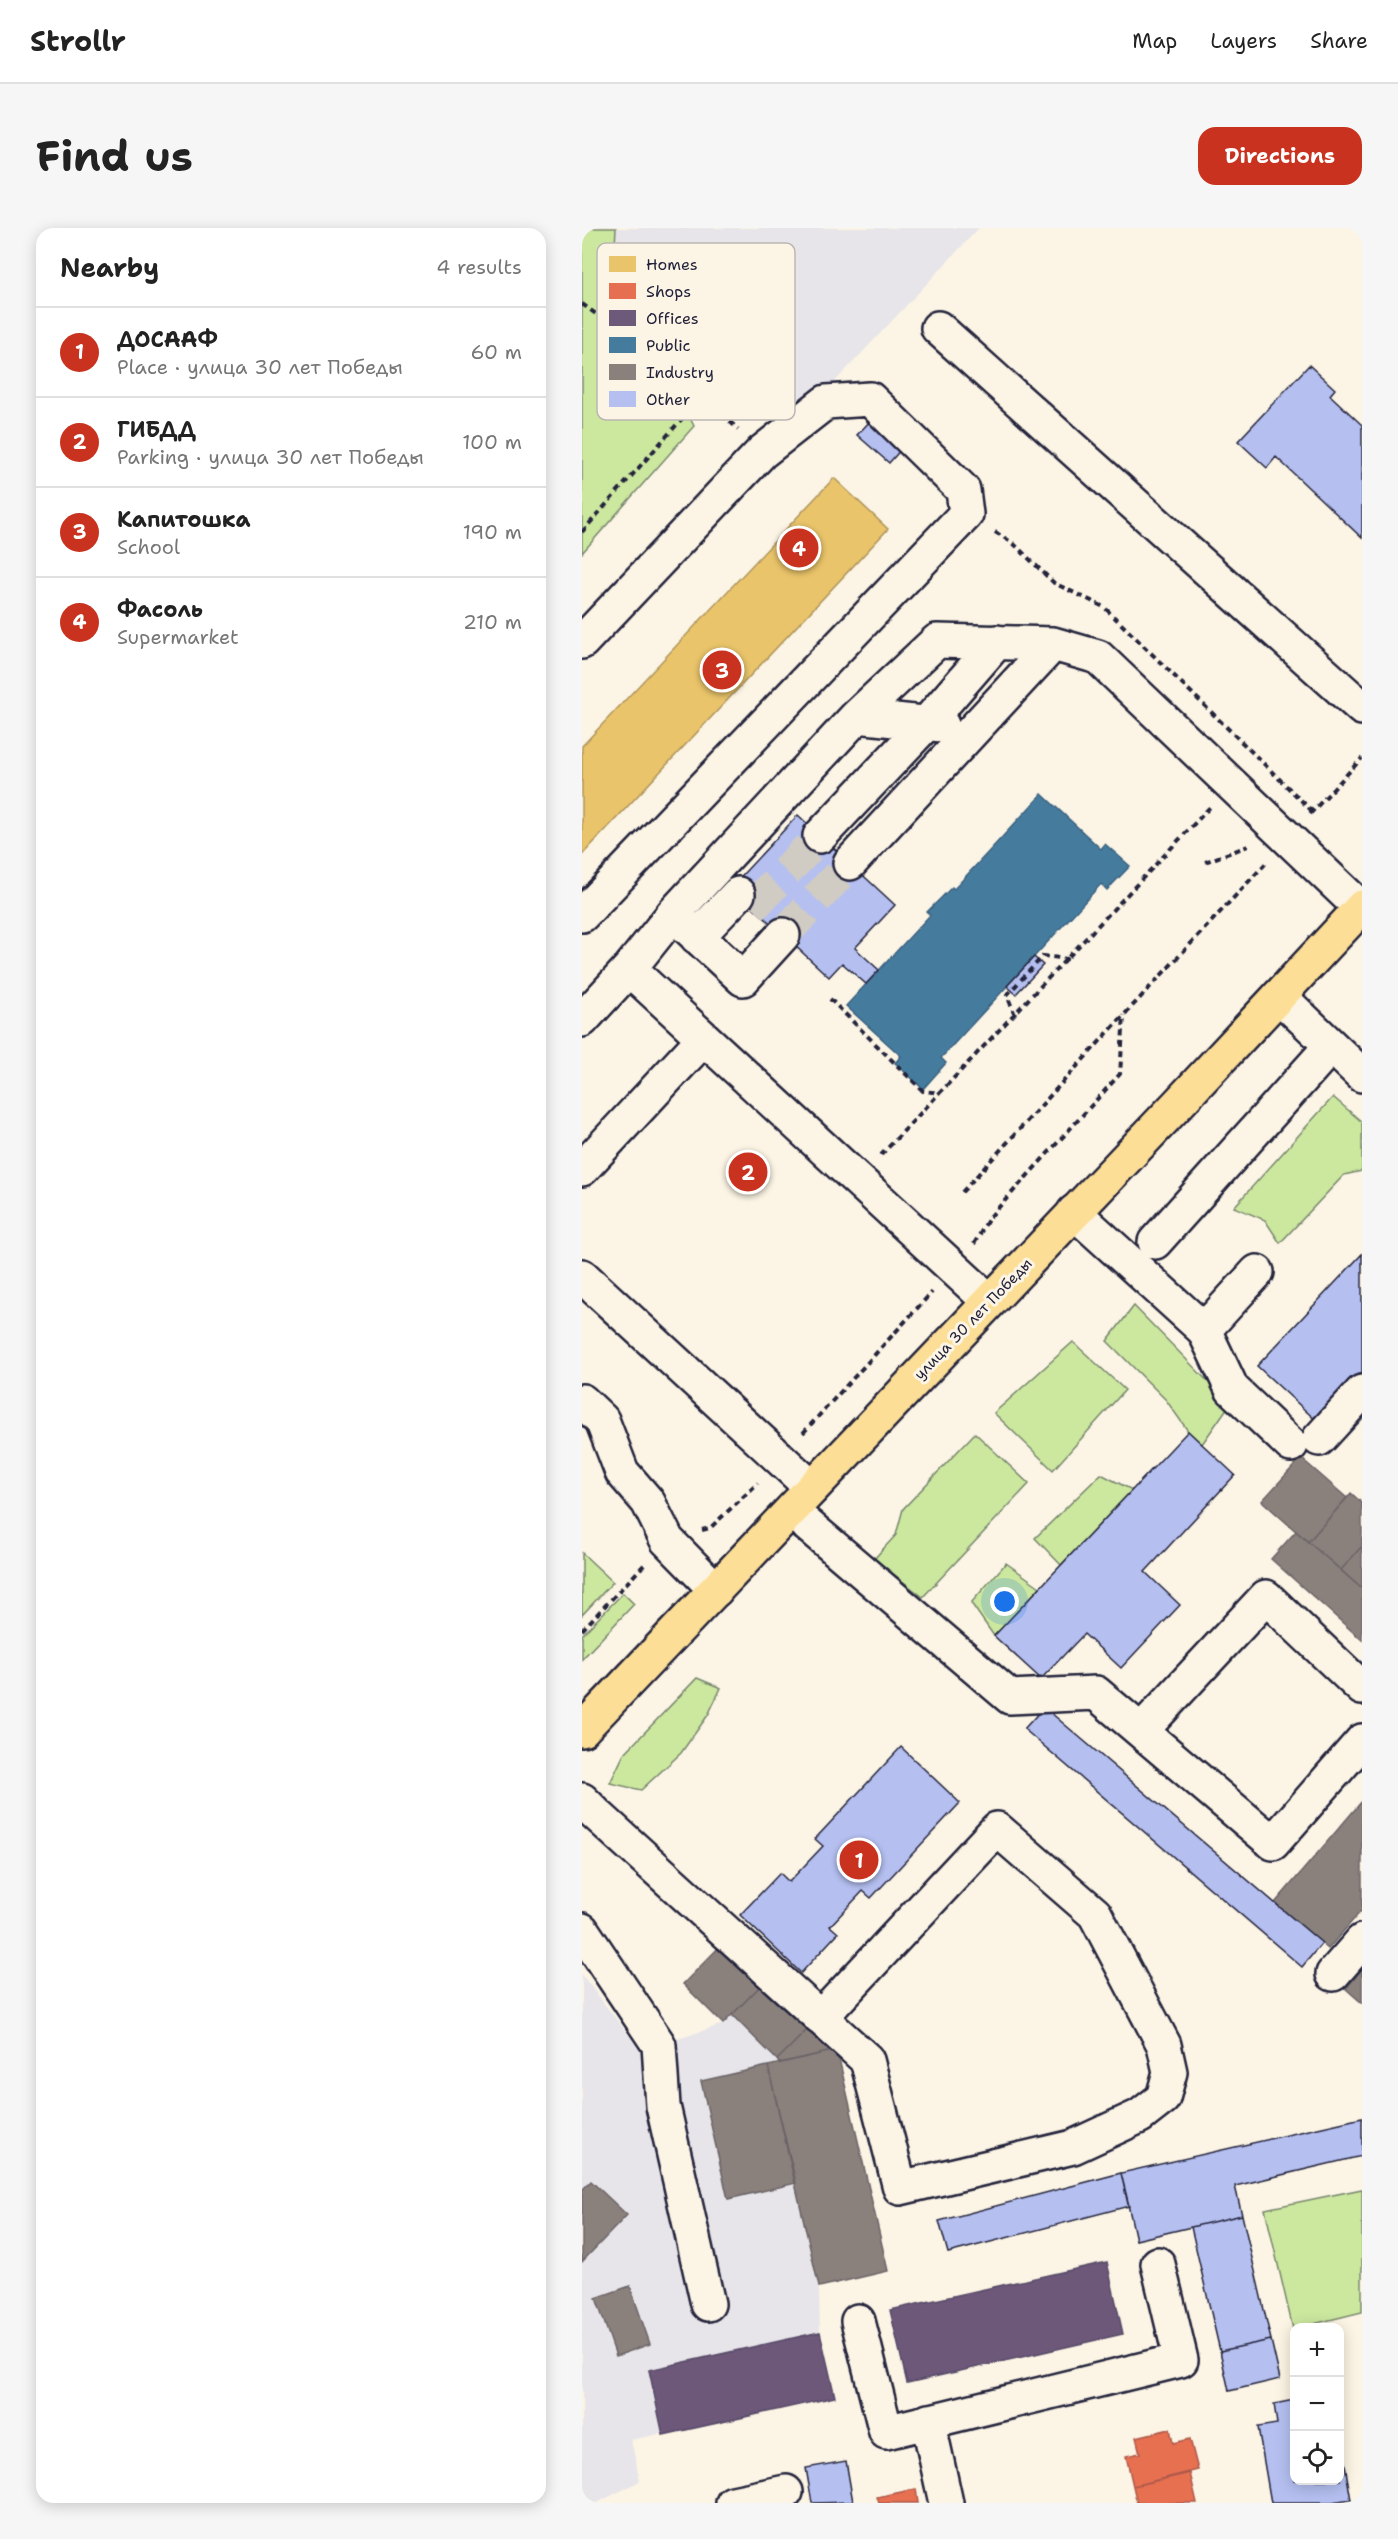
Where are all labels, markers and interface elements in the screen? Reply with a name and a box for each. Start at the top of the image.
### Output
text: Strollr [30,22,126,60]
text: Map [1132,27,1177,55]
text: Layers [1210,27,1277,55]
text: Share [1310,27,1368,55]
button: Directions [1198,127,1362,185]
text: Find us [36,128,193,184]
legend [597,243,795,420]
text: Nearby [60,250,159,285]
text: 4 results [436,254,522,280]
text: Homes [646,254,698,275]
text: Shops [646,281,691,302]
text: Offices [646,308,699,329]
text: ДОСААФ [117,325,218,354]
text: Public [646,335,691,356]
text: 1 [75,339,84,365]
text: 60 m [470,339,522,365]
text: Place · улица 30 лет Победы [117,354,403,380]
text: Industry [646,362,714,383]
text: Other [646,389,690,410]
text: ГИБДД [117,415,196,444]
text: 2 [73,429,87,455]
text: 100 m [462,429,522,455]
text: Parking · улица 30 лет Победы [117,444,424,470]
text: Капитошка [117,505,251,534]
text: 3 [73,519,87,545]
text: 190 m [463,519,522,545]
pin: 4 [780,526,818,570]
text: School [117,534,180,560]
text: Фасоль [117,595,203,624]
text: 4 [73,609,87,635]
text: 210 m [463,609,522,635]
text: Supermarket [117,624,239,650]
pin: 3 [702,648,742,692]
pin: 2 [728,1150,768,1194]
street label: улица 30 лет Победы [910,1254,1036,1384]
your location [990,1587,1019,1616]
pin: 1 [840,1838,878,1882]
map controls [1290,2323,1344,2485]
button: + [1290,2323,1344,2377]
button: − [1290,2377,1344,2431]
button: locate [1290,2431,1344,2485]

